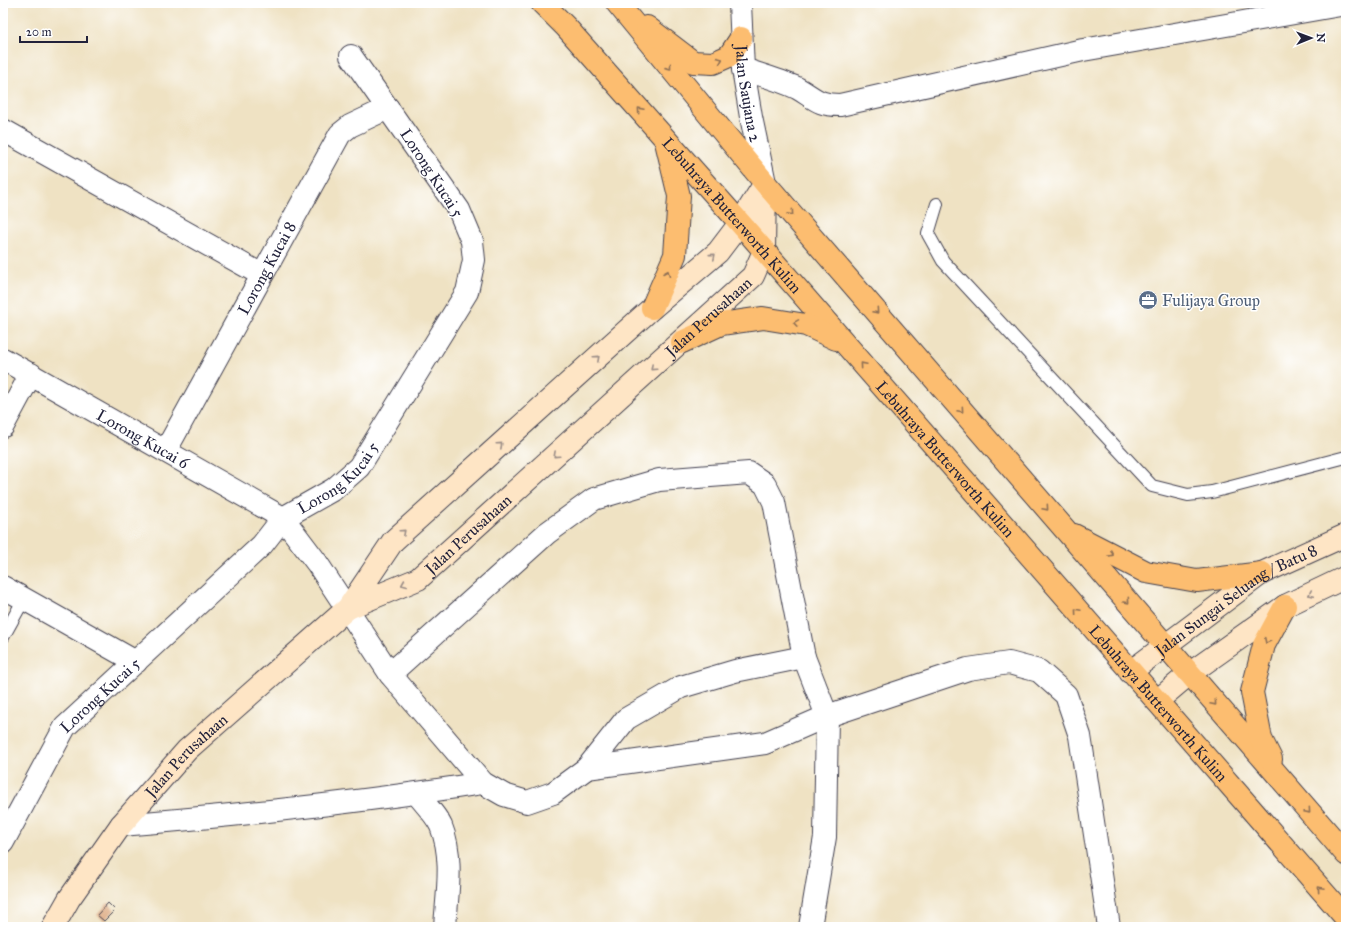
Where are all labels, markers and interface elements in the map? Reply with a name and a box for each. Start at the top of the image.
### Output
scale bar [20,18,87,44]
north arrow [1291,18,1331,58]
text: 20 m [26,25,52,39]
text: N [1314,33,1327,43]
street label: Jalan Saujana 2 [731,43,766,144]
one-way arrow [716,57,724,65]
one-way arrow [665,62,672,69]
one-way arrow [637,107,644,115]
street label: Lorong Kucai 5 [395,125,468,222]
street label: Lebuhraya Butterworth Kulim [659,133,806,297]
one-way arrow [786,208,793,216]
street label: Lorong Kucai 8 [233,218,300,318]
one-way arrow [709,253,716,260]
one-way arrow [662,269,670,277]
street label: Jalan Perusahaan [660,272,756,363]
office icon: Fulijaya Group [1137,289,1159,311]
place label: Fulijaya Group [1162,291,1260,310]
one-way arrow [871,307,878,314]
one-way arrow [793,319,799,328]
one-way arrow [592,356,599,363]
one-way arrow [861,362,868,370]
one-way arrow [650,363,658,371]
street label: Lebuhraya Butterworth Kulim [872,377,1019,541]
street label: Lorong Kucai 6 [94,405,193,473]
one-way arrow [956,405,963,412]
street label: Lorong Kucai 5 [294,438,382,517]
one-way arrow [495,442,503,450]
one-way arrow [553,451,561,458]
street label: Jalan Perusahaan [419,490,515,580]
one-way arrow [1041,503,1048,511]
one-way arrow [398,529,406,536]
street label: Jalan Sungai Seluang / Batu 8 [1150,540,1320,661]
one-way arrow [1107,549,1115,557]
one-way arrow [401,580,408,588]
one-way arrow [1307,589,1315,597]
one-way arrow [1122,597,1129,604]
one-way arrow [1075,608,1082,616]
street label: Lebuhraya Butterworth Kulim [1085,621,1232,786]
one-way arrow [1264,636,1272,644]
street label: Lorong Kucai 5 [56,653,144,736]
one-way arrow [1210,699,1217,706]
street label: Jalan Perusahaan [139,709,231,803]
one-way arrow [1304,807,1311,814]
one-way arrow [1318,886,1325,893]

